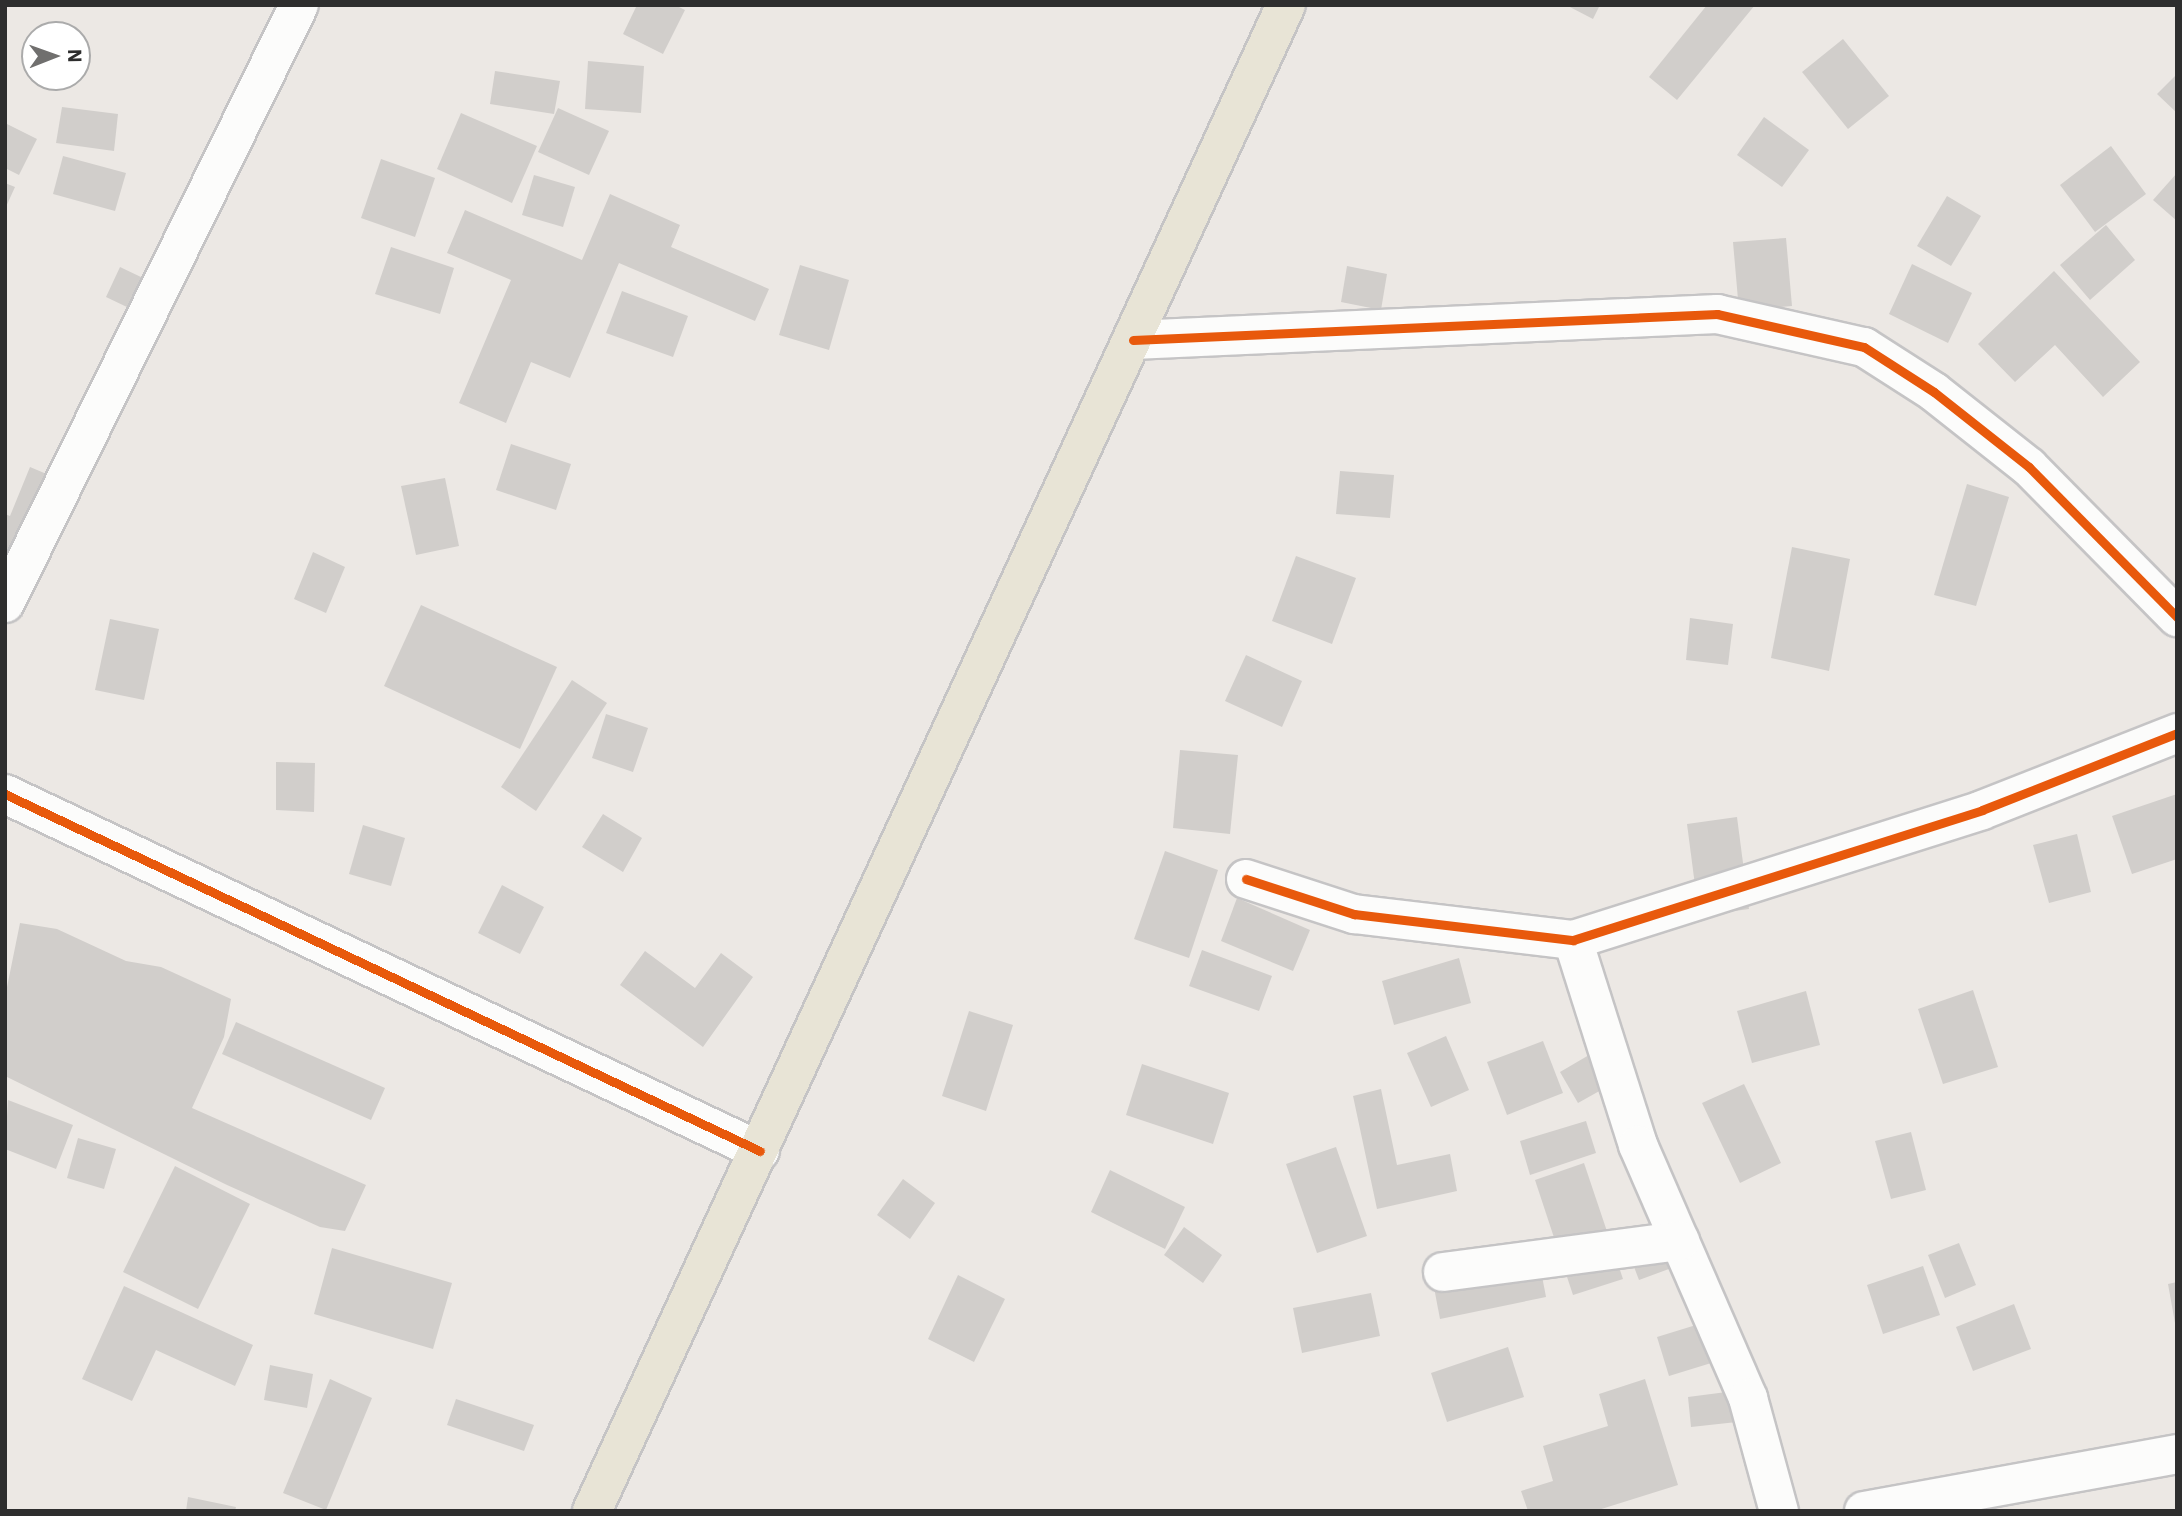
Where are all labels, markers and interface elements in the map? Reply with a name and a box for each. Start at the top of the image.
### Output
north arrow [21,21,91,91]
text: N [63,49,87,63]

